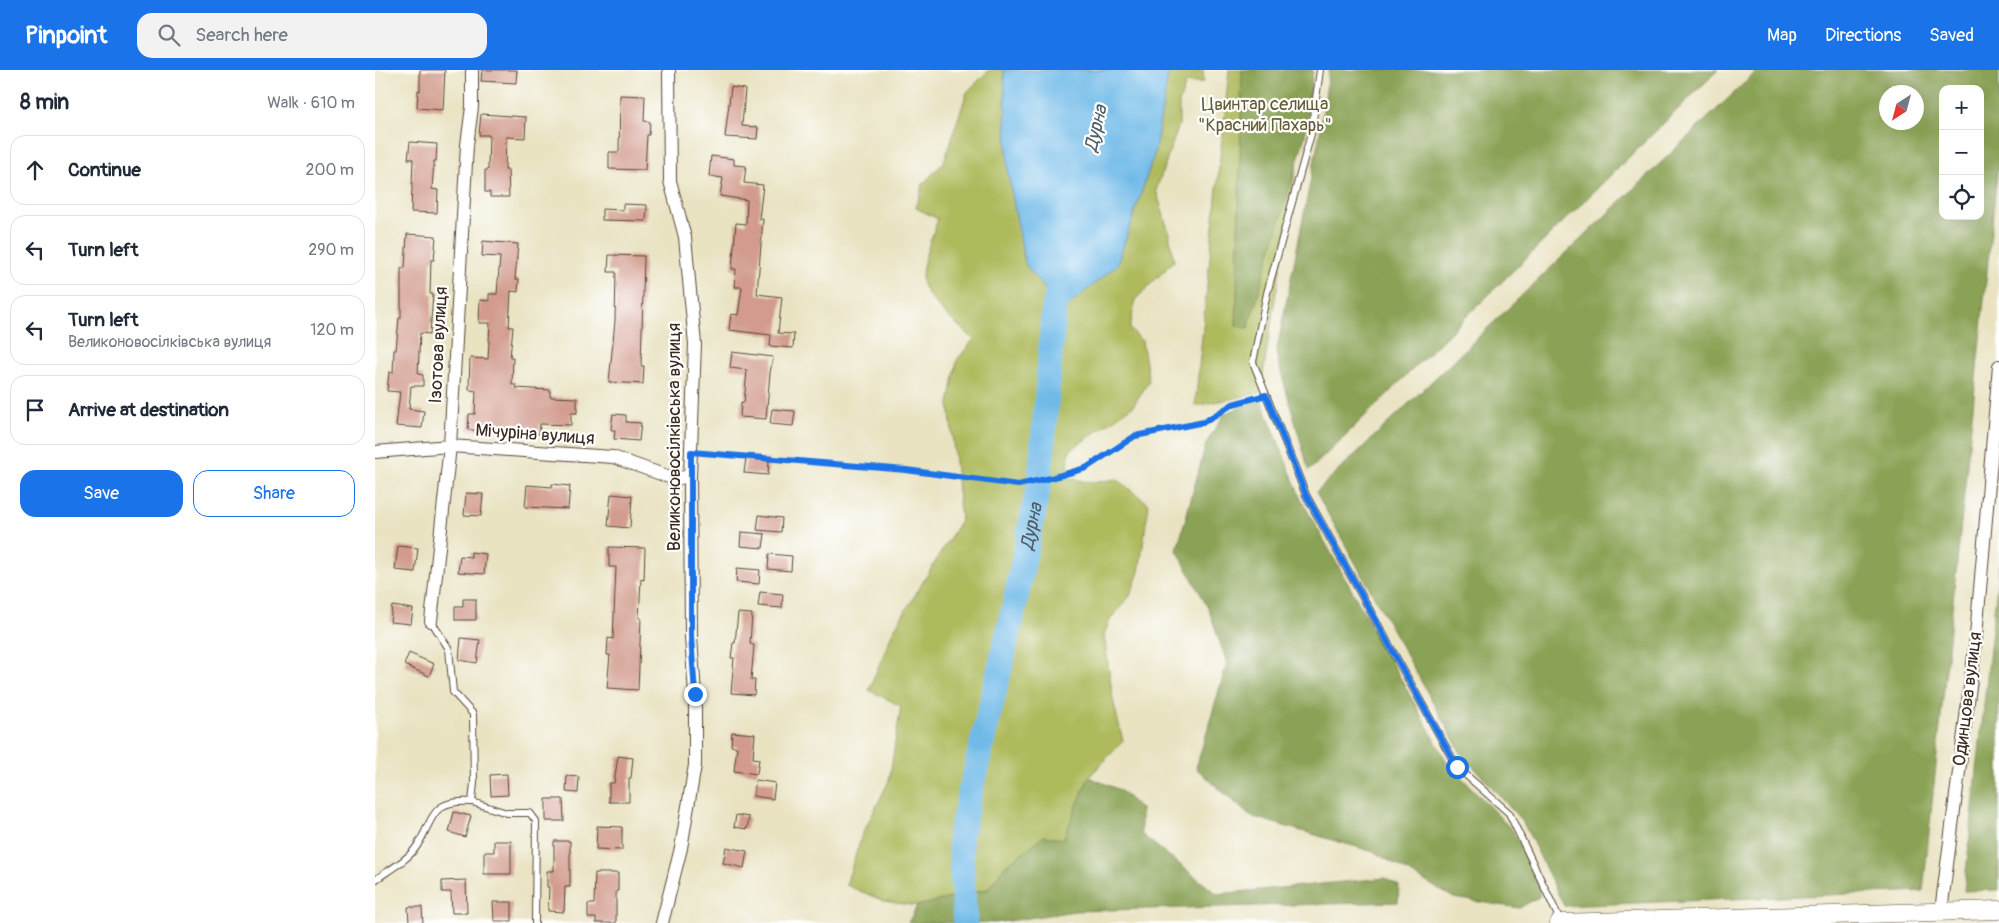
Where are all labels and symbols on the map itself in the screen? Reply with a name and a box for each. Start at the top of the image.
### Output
north arrow [1879,85,1924,130]
park label: Цвинтар селища "Красний Пахарь" [1198,93,1332,137]
water label: Дурна [1079,102,1113,155]
street label: Ізотова вулиця [424,286,453,404]
street label: Великоновосілківська вулиця [663,323,686,551]
street label: Мічуріна вулиця [474,419,595,450]
water label: Дурна [1015,500,1048,553]
street label: Одинцова вулиця [1948,631,1987,767]
route end [684,683,707,706]
route start [1446,756,1469,779]

